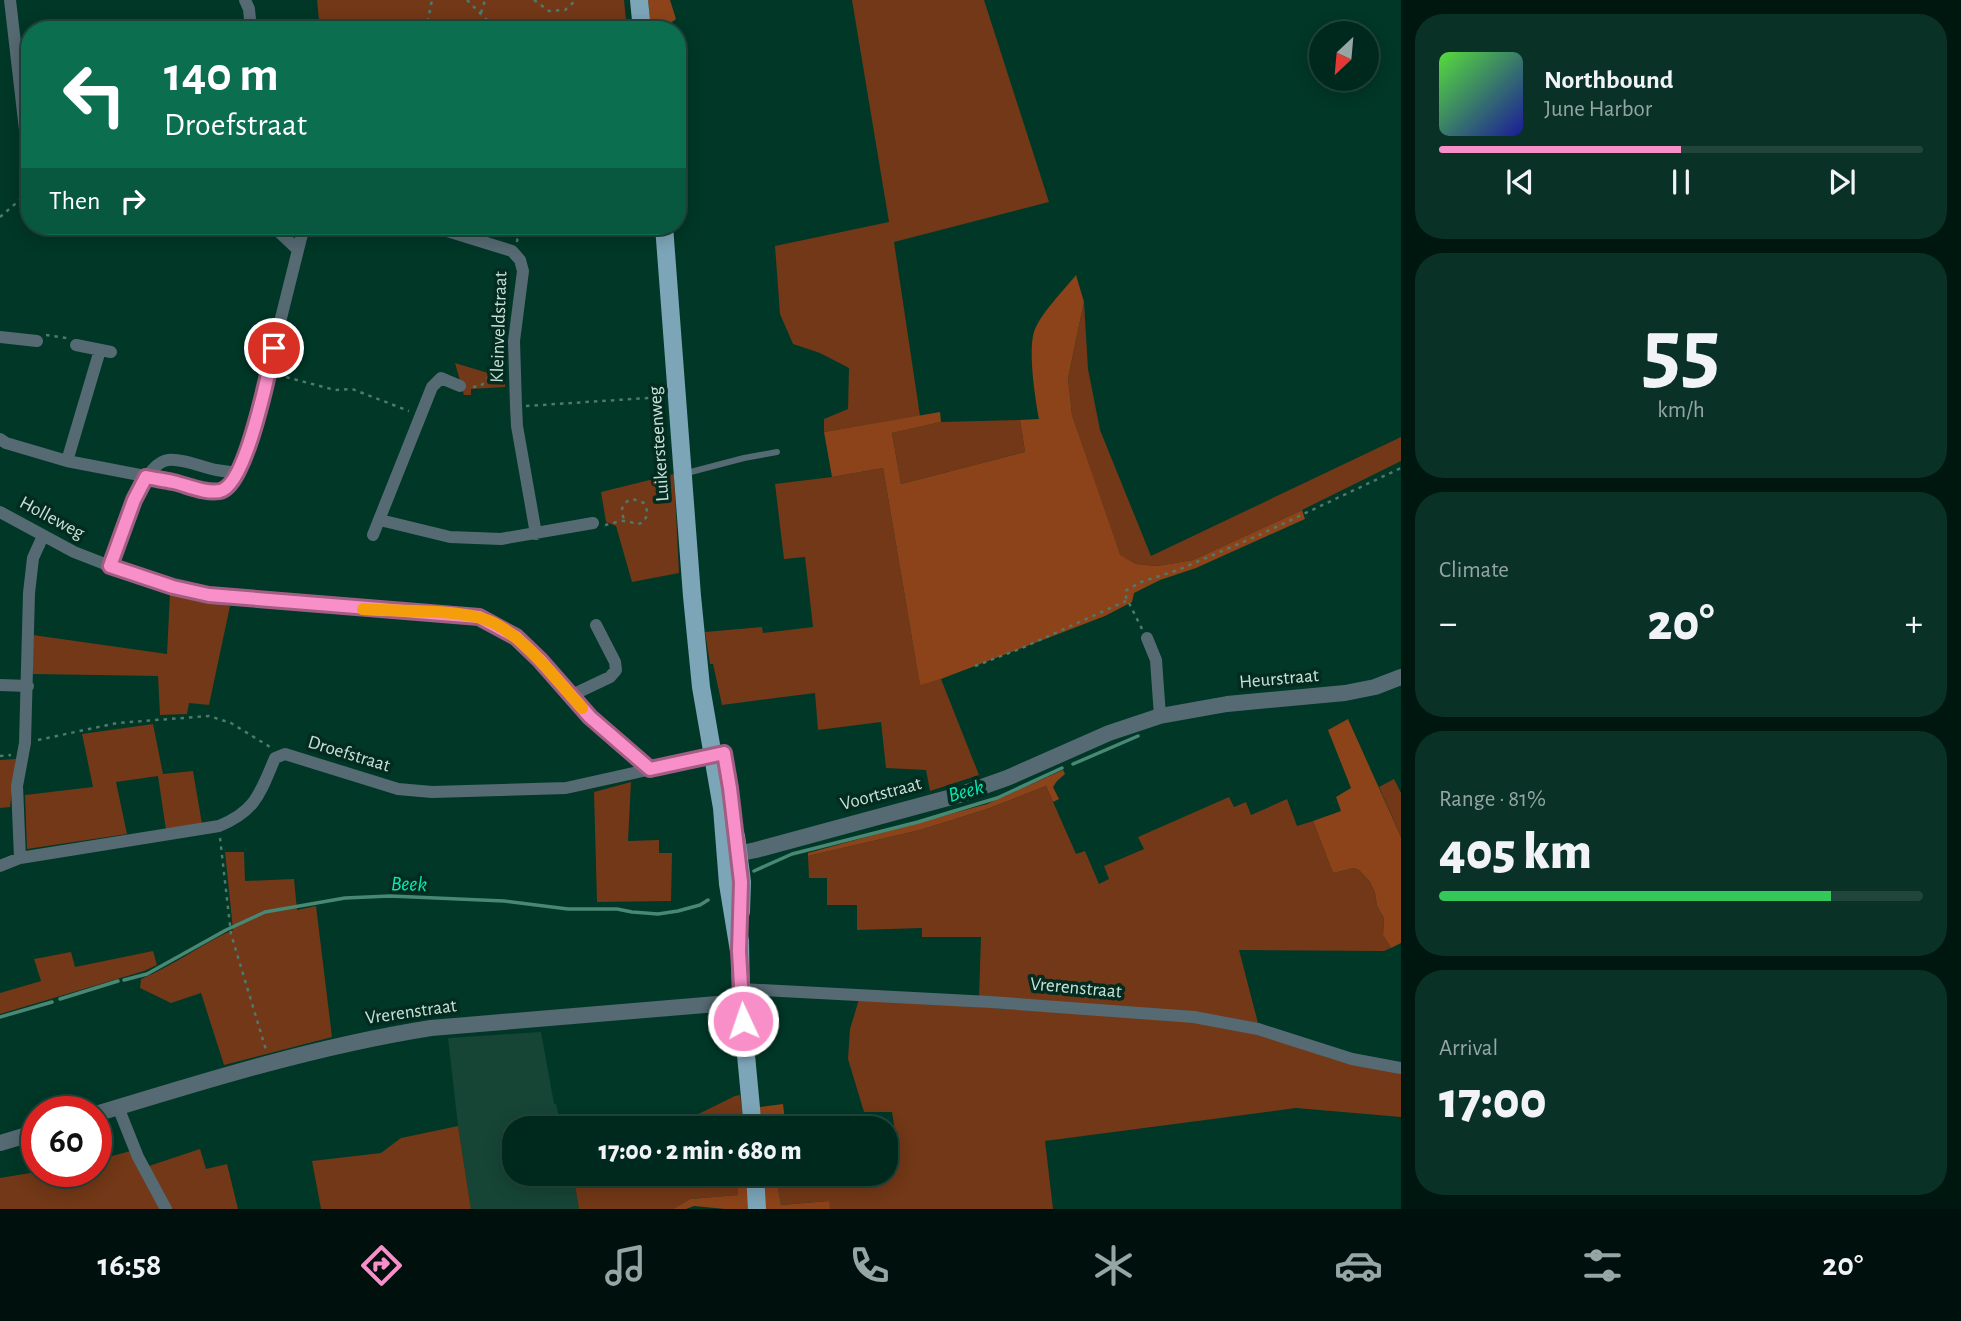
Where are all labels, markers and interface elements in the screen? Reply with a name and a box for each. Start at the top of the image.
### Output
north arrow [1309,21,1379,91]
map controls [1309,21,1379,91]
icon: left [49,49,140,140]
text: 140 m [164,51,279,100]
text: Northbound [1544,67,1673,93]
text: June Harbor [1544,98,1652,121]
text: Droefstraat [164,109,307,141]
icon: previous [1501,163,1539,201]
icon: pause [1662,163,1700,201]
icon: next [1823,163,1861,201]
icon: right [114,182,152,220]
text: Then [49,188,100,214]
street label: Kleinveldstraat [488,271,510,383]
text: 55 [1642,306,1720,397]
pin [244,318,304,378]
icon: arrive [255,329,293,367]
street label: Luikersteenweg [645,385,673,502]
text: km/h [1657,399,1705,422]
street label: Holleweg [16,493,88,543]
text: Climate [1439,559,1509,582]
text: 20° [1647,597,1715,649]
text: − [1439,605,1457,643]
text: + [1905,605,1923,643]
street label: Heurstraat [1238,666,1320,692]
street label: Droefstraat [306,733,392,775]
street label: Voortstraat [838,774,924,814]
water label: Beek [946,776,986,806]
text: Range · 81% [1439,788,1546,811]
text: 405 km [1439,826,1592,878]
water label: Beek [391,873,428,895]
street label: Vrerenstraat [1029,975,1123,1001]
position arrow [706,984,780,1058]
street label: Vrerenstraat [364,996,458,1028]
text: Arrival [1439,1037,1498,1060]
text: 17:00 [1439,1075,1547,1127]
speed limit sign: 60 [21,1096,112,1187]
text: 17:00 · 2 min · 680 m [598,1138,802,1164]
icon: directions [357,1241,406,1290]
icon: music [601,1241,650,1290]
icon: phone [845,1241,894,1290]
icon: climate [1089,1241,1138,1290]
icon: car [1334,1241,1383,1290]
icon: filters [1578,1241,1627,1290]
text: 16:58 [98,1249,162,1281]
text: 20° [1822,1249,1863,1281]

